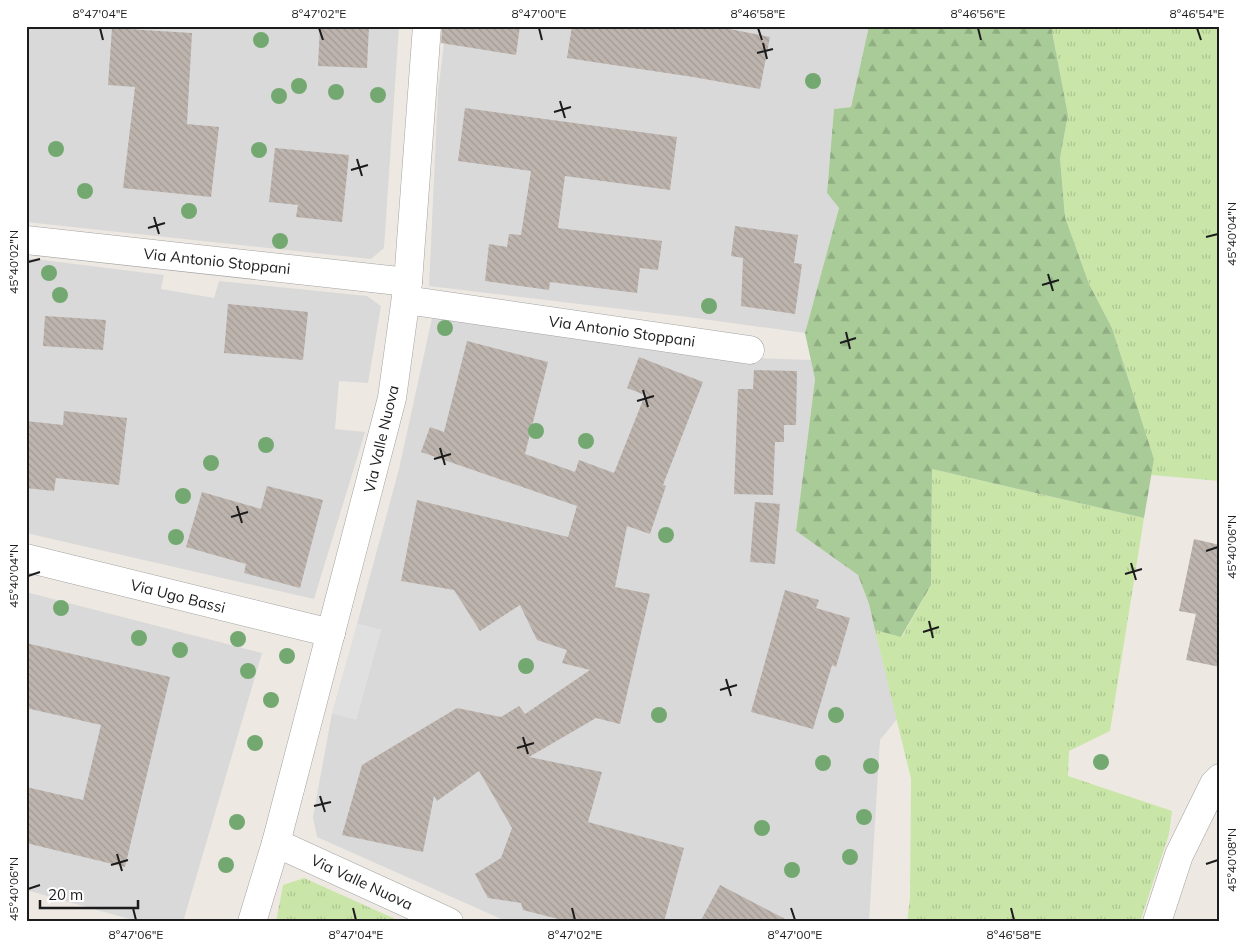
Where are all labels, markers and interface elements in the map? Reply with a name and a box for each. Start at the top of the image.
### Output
text: 8°47'04"E [73,6,127,21]
text: 8°47'02"E [292,6,346,21]
text: 8°47'00"E [512,6,566,21]
text: 8°46'58"E [731,6,785,21]
text: 8°46'56"E [951,6,1005,21]
text: 8°46'54"E [1170,6,1224,21]
text: 45°40'04"N [1224,202,1239,266]
text: 45°40'02"N [6,230,21,294]
street label: Via Antonio Stoppani [143,244,291,278]
street label: Via Antonio Stoppani [548,311,696,351]
street label: Via Valle Nuova [359,383,403,495]
text: 45°40'06"N [1224,515,1239,579]
text: 45°40'04"N [6,544,21,608]
street label: Via Ugo Bassi [129,575,227,617]
text: 45°40'08"N [1224,828,1239,892]
street label: Via Valle Nuova [308,850,416,914]
text: 45°40'06"N [6,857,21,921]
scale bar [40,878,138,910]
text: 20 m [48,885,83,904]
text: 8°47'06"E [109,927,163,942]
text: 8°47'04"E [329,927,383,942]
text: 8°47'02"E [548,927,602,942]
text: 8°47'00"E [768,927,822,942]
text: 8°46'58"E [987,927,1041,942]

